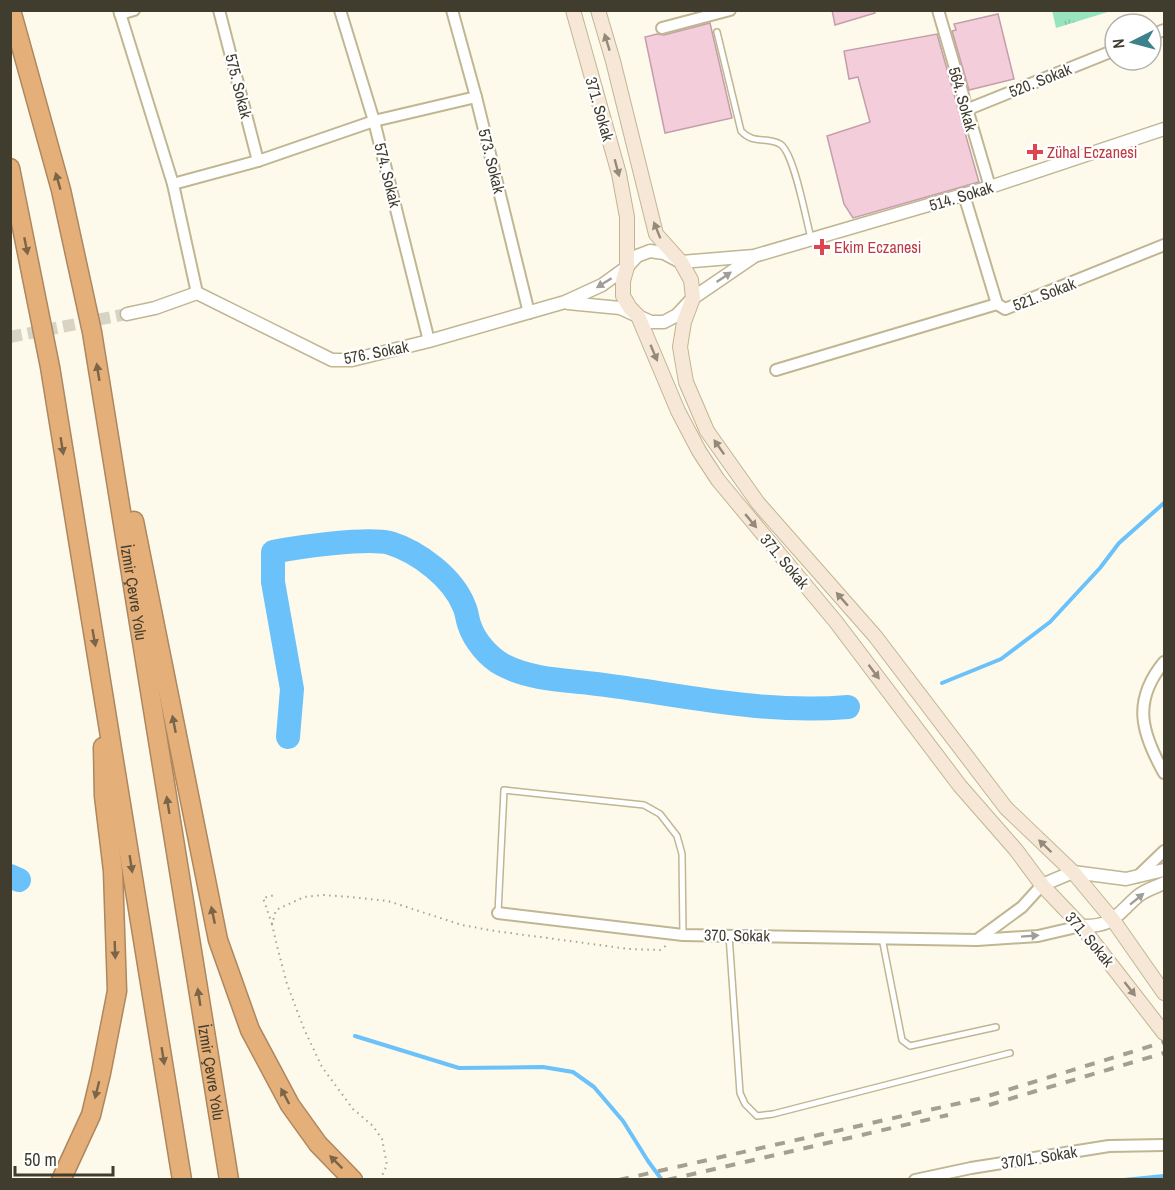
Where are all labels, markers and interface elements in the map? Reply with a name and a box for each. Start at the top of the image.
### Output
north arrow [1103,12,1163,72]
one-way arrow [602,33,611,51]
text: N [1107,38,1130,49]
street label: 575. Sokak [220,51,258,121]
street label: 520. Sokak [1005,57,1075,102]
street label: 564. Sokak [943,64,983,134]
street label: 371. Sokak [580,74,620,144]
street label: 573. Sokak [473,126,511,196]
street label: 574. Sokak [369,140,407,210]
place label: Zühal Eczanesi [1047,141,1137,163]
marker: Zühal Eczanesi [1028,145,1042,159]
one-way arrow [612,159,622,177]
one-way arrow [53,172,63,190]
street label: 514. Sokak [926,176,996,216]
one-way arrow [652,221,661,239]
place label: Ekim Eczanesi [834,236,922,258]
one-way arrow [22,237,31,256]
marker: Ekim Eczanesi [815,240,829,254]
one-way arrow [716,272,732,283]
street label: 521. Sokak [1009,272,1079,316]
one-way arrow [596,277,612,288]
street label: 576. Sokak [342,335,411,369]
one-way arrow [649,345,658,362]
one-way arrow [93,362,102,381]
one-way arrow [58,436,67,455]
one-way arrow [713,440,725,456]
one-way arrow [744,513,757,528]
street label: 371. Sokak [755,529,815,594]
street label: İzmir Çevre Yolu [116,543,153,642]
one-way arrow [835,591,849,606]
one-way arrow [90,629,99,648]
one-way arrow [868,664,880,680]
one-way arrow [169,715,178,734]
one-way arrow [163,795,172,814]
one-way arrow [1038,839,1053,853]
one-way arrow [127,854,136,873]
one-way arrow [1129,893,1144,905]
one-way arrow [208,906,217,925]
street label: 371. Sokak [1060,907,1120,972]
street label: 370. Sokak [704,923,770,947]
one-way arrow [1020,932,1039,941]
one-way arrow [111,940,120,959]
one-way arrow [1124,981,1137,997]
one-way arrow [194,988,203,1007]
street label: İzmir Çevre Yolu [193,1023,230,1122]
one-way arrow [159,1047,168,1066]
one-way arrow [92,1081,101,1099]
one-way arrow [280,1087,290,1104]
scale bar [15,1139,112,1177]
street label: 370/1. Sokak [999,1140,1079,1174]
text: 50 m [24,1147,57,1172]
one-way arrow [329,1155,343,1169]

